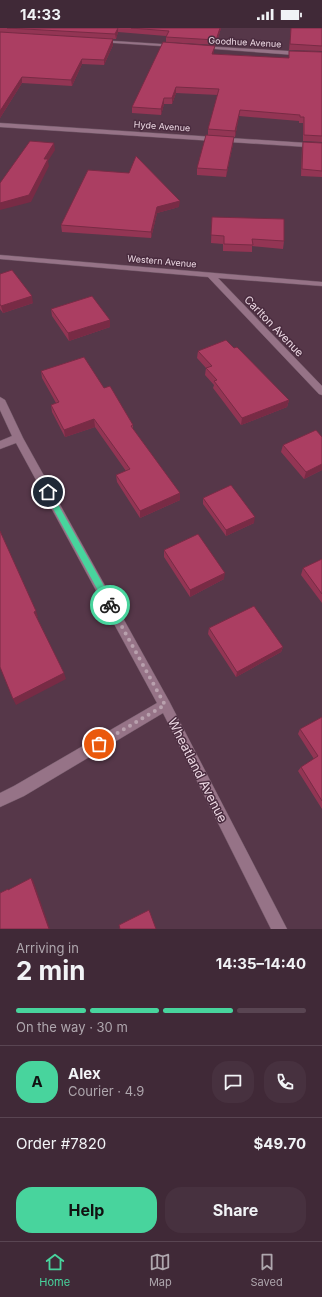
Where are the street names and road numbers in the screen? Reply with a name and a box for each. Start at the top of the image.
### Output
street label: Goodhue Avenue [208,35,282,49]
street label: Hyde Avenue [133,119,191,133]
street label: Western Avenue [127,252,197,270]
street label: Carlton Avenue [241,292,307,360]
street label: Wheatland Avenue [165,715,231,825]

